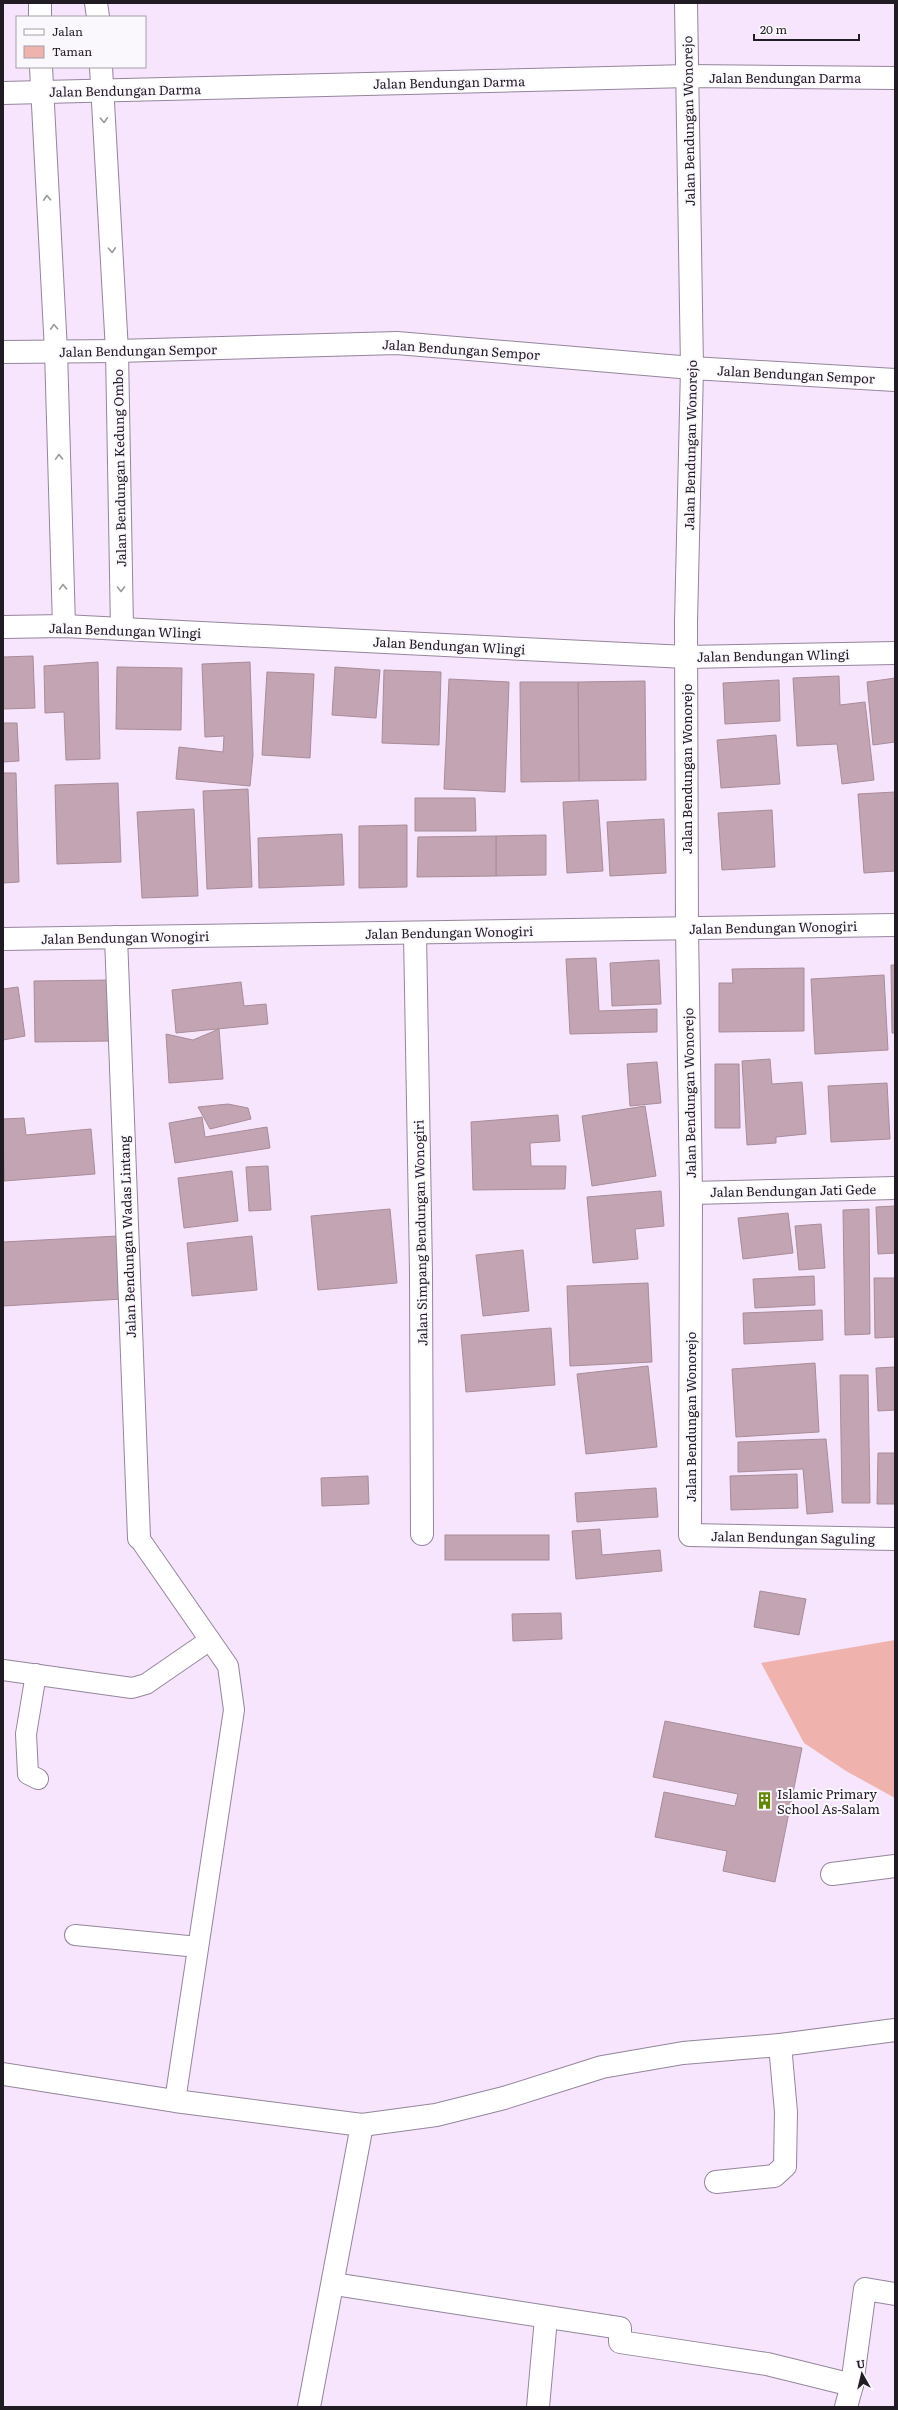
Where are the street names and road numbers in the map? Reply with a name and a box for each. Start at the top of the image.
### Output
street label: Jalan Bendungan Wonorejo [677,35,699,206]
street label: Jalan Bendungan Darma [709,68,861,87]
street label: Jalan Bendungan Darma [373,71,525,93]
street label: Jalan Bendungan Darma [49,79,201,101]
street label: Jalan Bendungan Sempor [381,334,541,364]
street label: Jalan Bendungan Sempor [59,339,218,361]
street label: Jalan Bendungan Wonorejo [679,359,701,530]
street label: Jalan Bendungan Sempor [716,360,876,388]
street label: Jalan Bendungan Kedung Ombo [108,368,130,567]
street label: Jalan Bendungan Wlingi [48,618,202,642]
street label: Jalan Bendungan Wlingi [372,632,526,659]
street label: Jalan Bendungan Wlingi [696,644,850,666]
street label: Jalan Bendungan Wonorejo [677,683,696,854]
street label: Jalan Bendungan Wonogiri [689,916,858,938]
street label: Jalan Bendungan Wonogiri [365,921,534,943]
street label: Jalan Bendungan Wonogiri [41,926,210,948]
street label: Jalan Bendungan Wonorejo [678,1007,700,1178]
street label: Jalan Simpang Bendungan Wonogiri [409,1119,431,1346]
street label: Jalan Bendungan Wadas Lintang [114,1135,140,1339]
street label: Jalan Bendungan Jati Gede [710,1179,877,1201]
street label: Jalan Bendungan Wonorejo [681,1331,700,1502]
street label: Jalan Bendungan Saguling [711,1526,876,1548]

